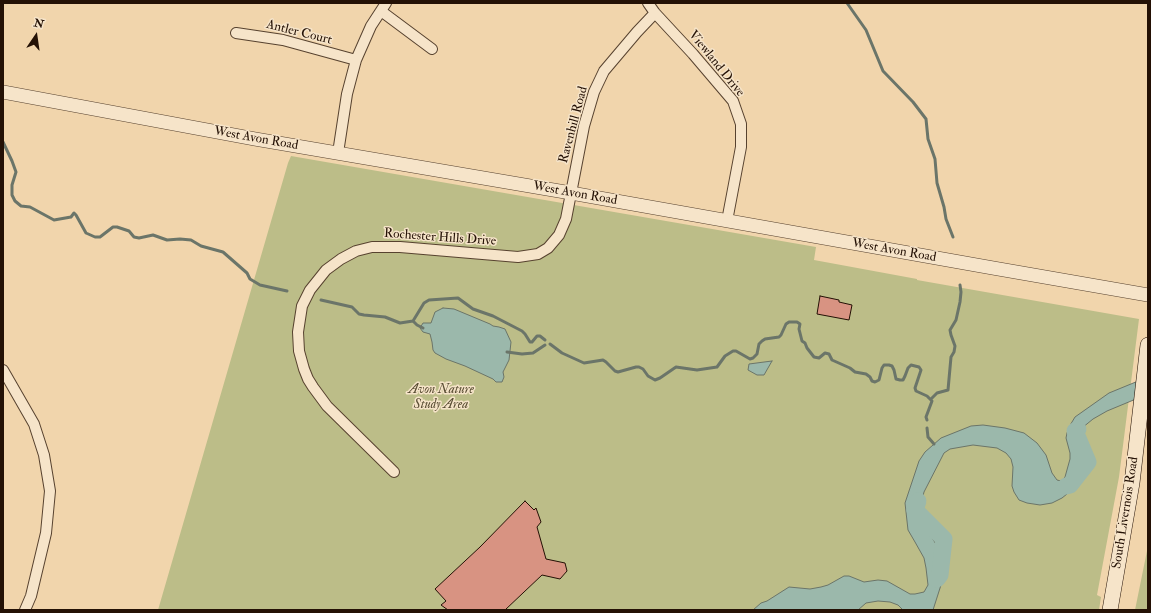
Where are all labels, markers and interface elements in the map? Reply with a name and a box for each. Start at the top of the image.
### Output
north arrow [16,16,56,56]
text: N [33,16,45,31]
street label: Antler Court [265,17,333,49]
street label: Viewland Drive [685,28,747,100]
street label: Ravenhill Road [556,85,592,165]
street label: West Avon Road [213,124,299,154]
street label: West Avon Road [532,179,618,209]
street label: Rochester Hills Drive [383,226,497,250]
street label: West Avon Road [851,236,937,266]
park label: Avon Nature Study Area [408,382,474,413]
street label: South Livernois Road [1109,456,1143,570]

